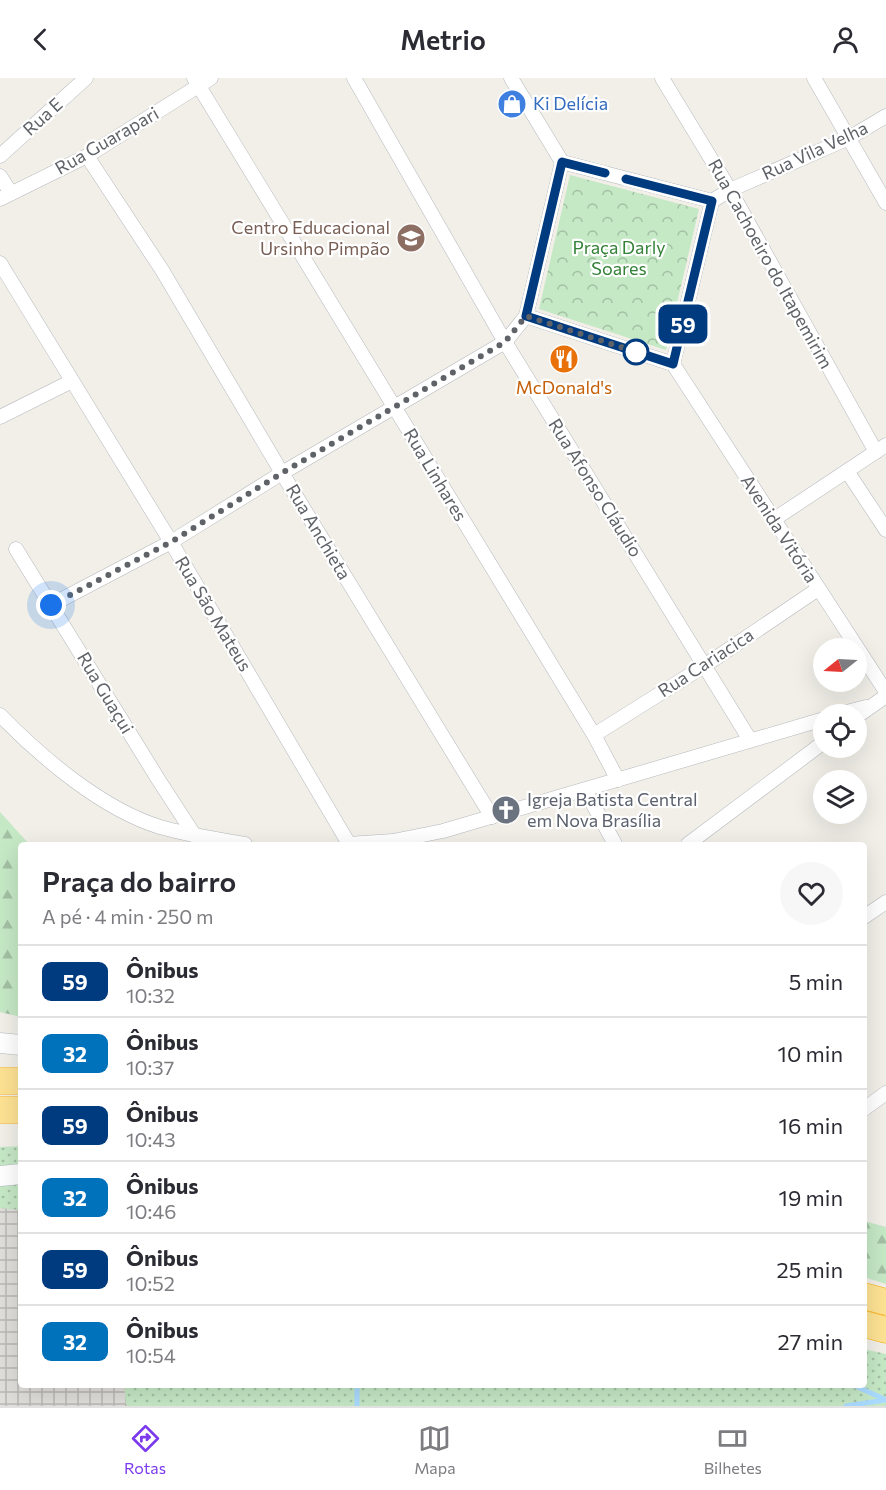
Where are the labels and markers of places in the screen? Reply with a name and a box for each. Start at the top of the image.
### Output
shop icon: Ki Delícia [496,88,528,120]
place label: Ki Delícia [533,92,608,114]
place label: Centro Educacional Ursinho Pimpão [231,216,390,259]
school or university icon: Centro Educacional Ursinho Pimpão [395,222,427,254]
unlabelled marker [623,339,649,365]
restaurant icon: McDonald's [548,343,580,375]
place label: McDonald's [516,376,612,398]
place label: Igreja Batista Central em Nova Brasília [527,788,698,831]
church icon: Igreja Batista Central em Nova Brasília [490,794,522,826]

